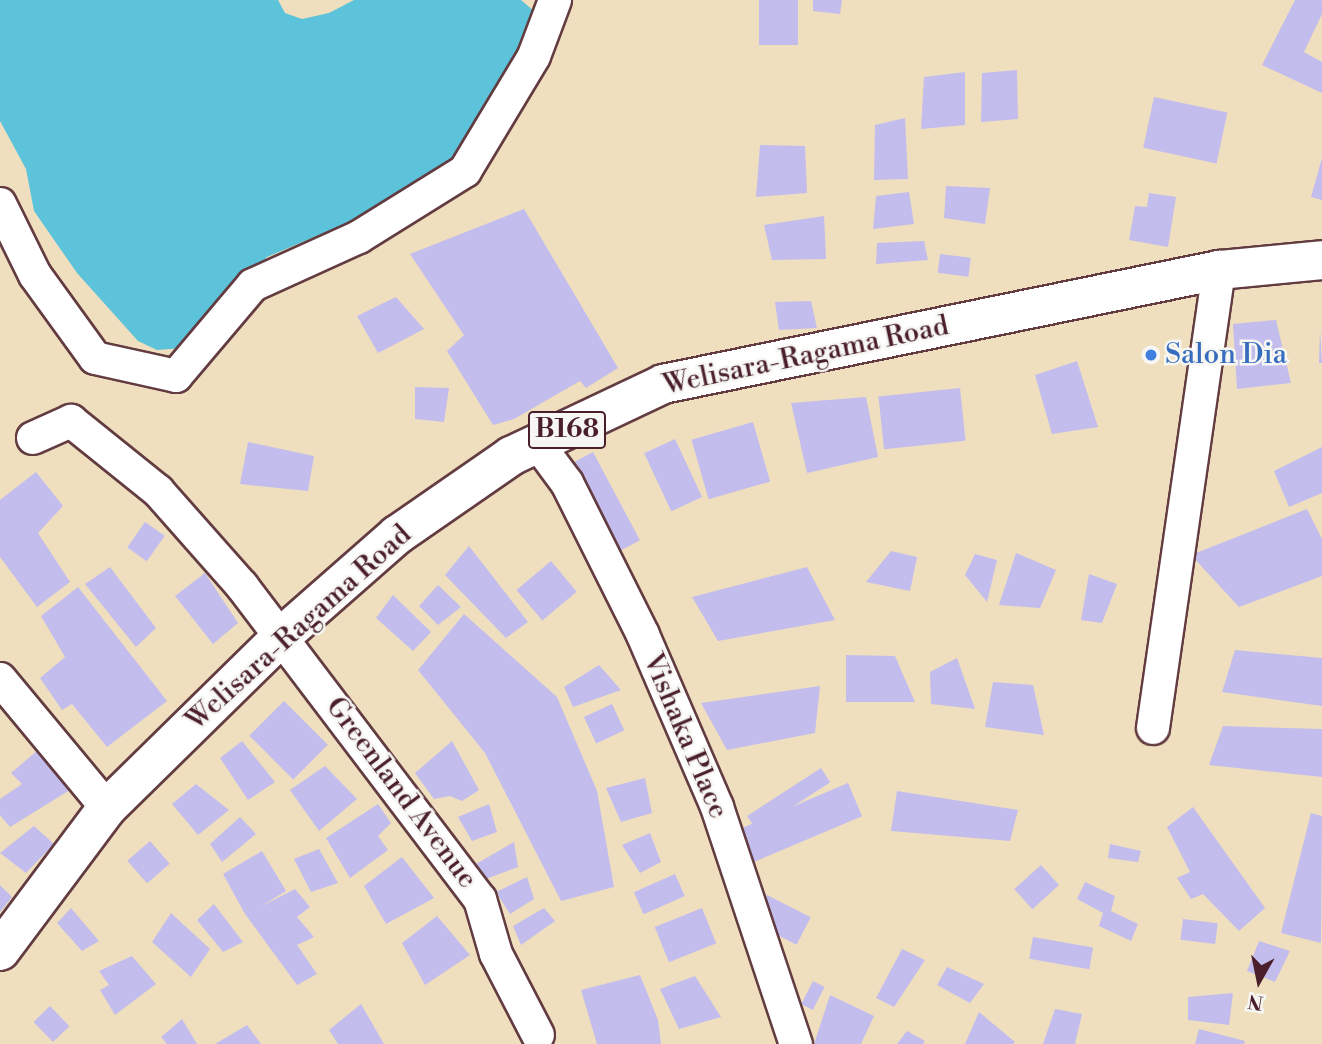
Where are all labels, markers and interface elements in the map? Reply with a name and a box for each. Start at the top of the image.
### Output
street label: Welisara-Ragama Road [660,309,952,403]
place label: Salon Dia [1165,338,1287,372]
marker: Salon Dia [1143,347,1159,363]
road number: B168 [527,408,607,452]
street label: Welisara-Ragama Road [180,518,418,738]
street label: Vishaka Place [635,648,735,824]
street label: Greenland Avenue [318,691,484,895]
north arrow [1224,946,1294,1016]
text: N [1246,989,1265,1015]

